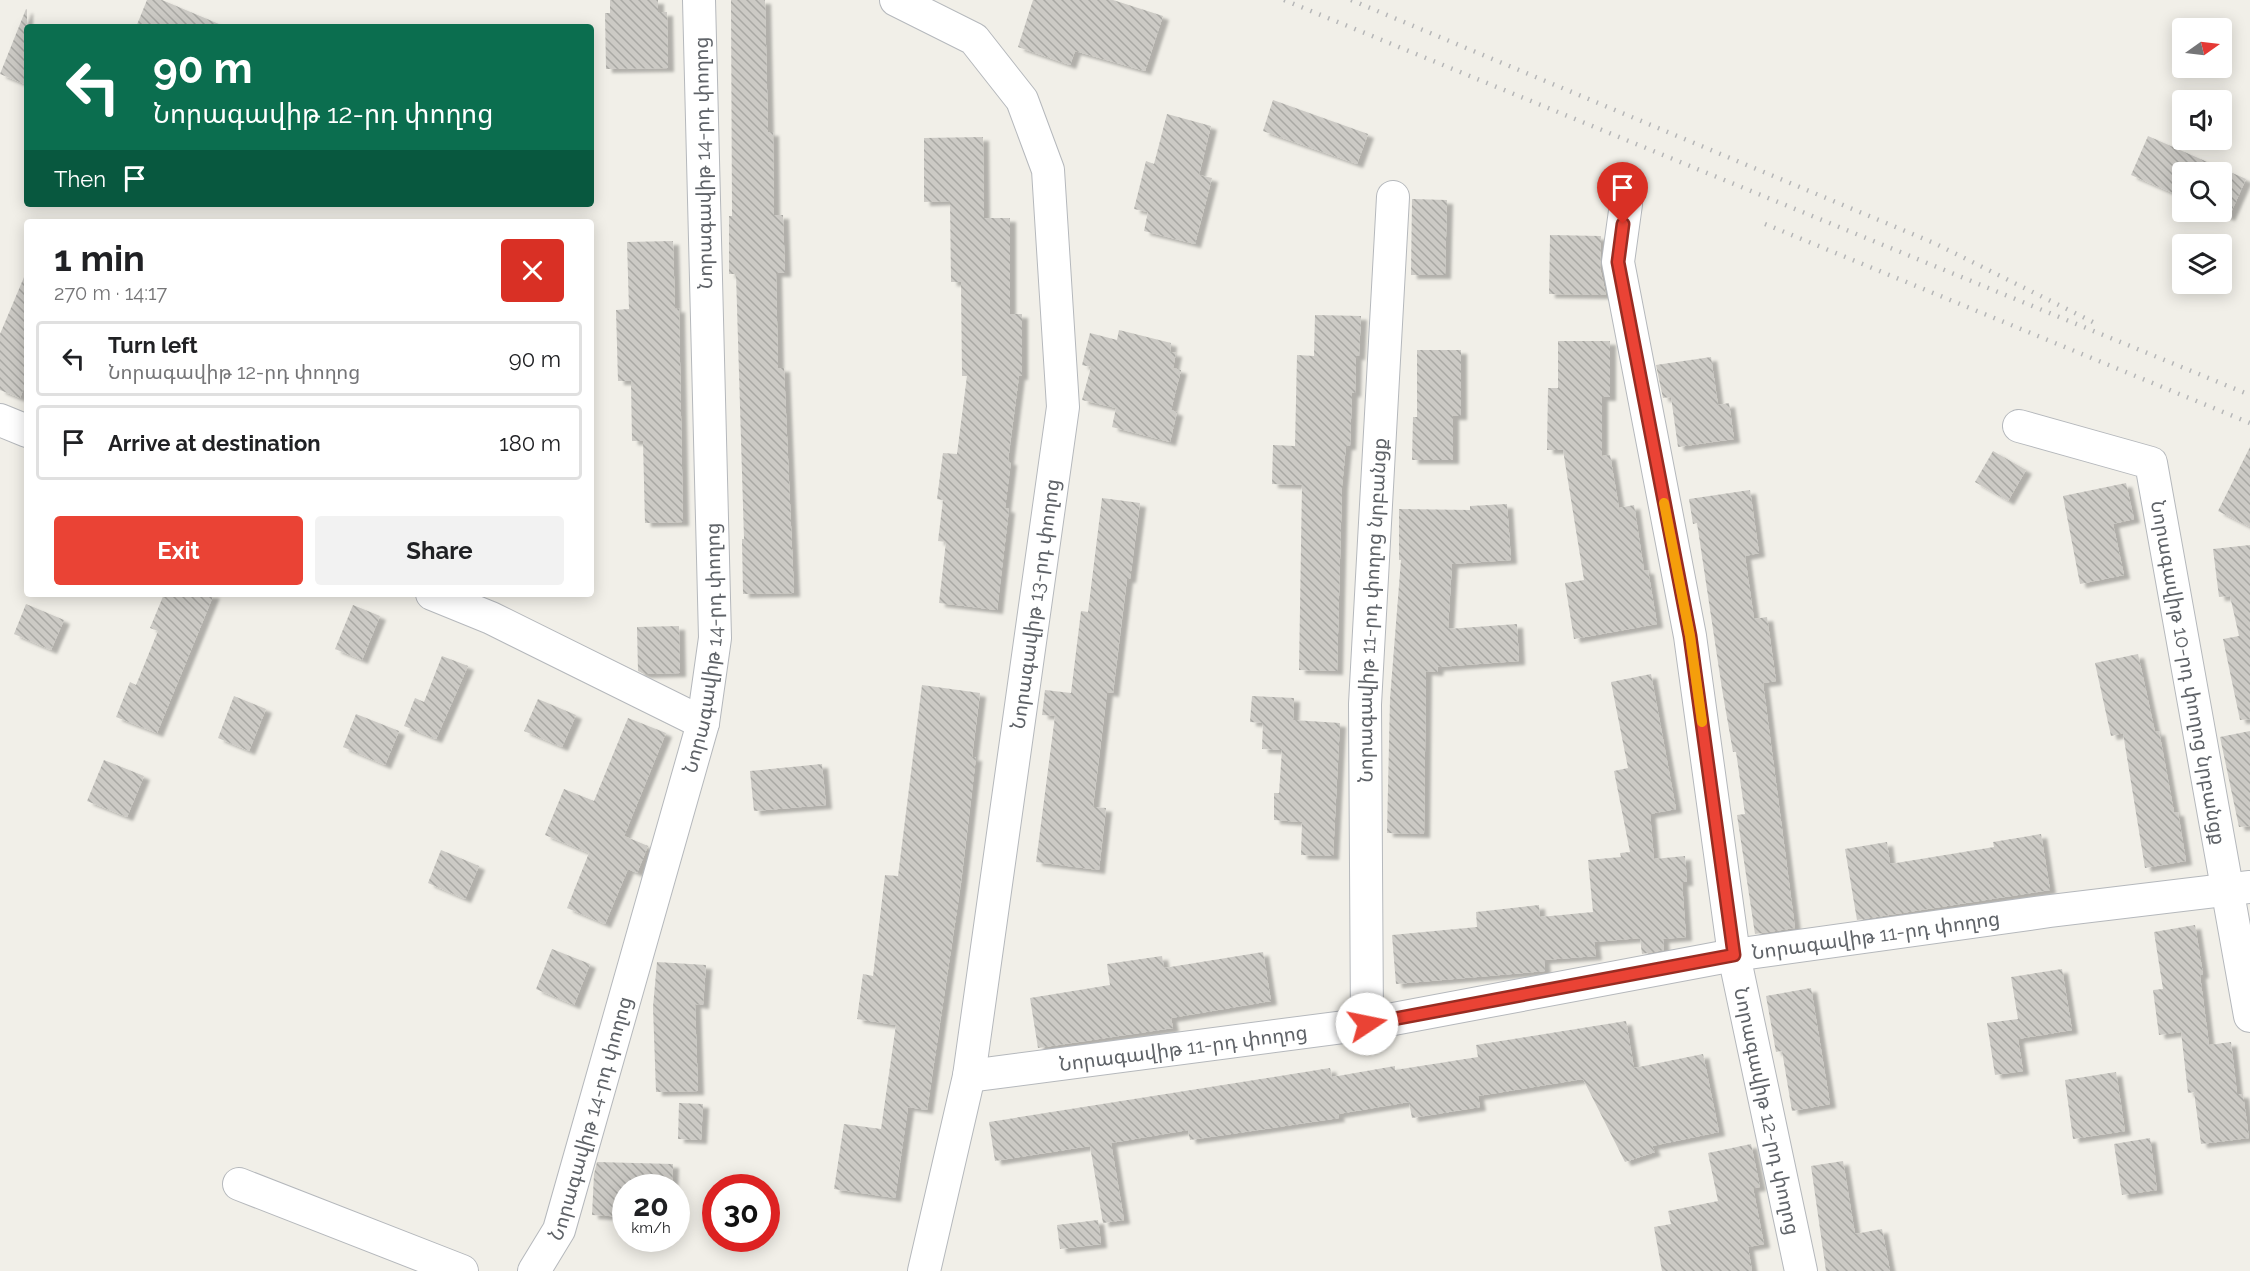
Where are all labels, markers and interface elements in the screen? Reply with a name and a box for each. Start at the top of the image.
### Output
north arrow [2172,18,2232,78]
map controls [2172,18,2232,294]
street label: Նորագավիթ 14-րդ փողոց [689,37,717,289]
text: 90 m [153,44,253,93]
icon: left [54,48,132,126]
button: sound [2172,90,2232,150]
text: Նորագավիթ 12-րդ փողոց [153,98,493,129]
icon: arrive [118,162,151,195]
pin [1597,162,1648,224]
button: search [2172,162,2232,222]
text: Then [54,166,106,192]
icon: arrive [1606,171,1639,204]
button: layers [2172,234,2232,294]
text: 1 min [54,237,145,279]
button: close [501,239,564,302]
text: 270 m · 14:17 [54,281,167,305]
text: Turn left [108,332,198,358]
icon: left [57,342,90,375]
text: 90 m [509,346,561,372]
text: Նորագավիթ 12-րդ փողոց [108,360,360,384]
icon: arrive [57,426,90,459]
text: Arrive at destination [108,430,321,456]
text: 180 m [499,430,561,456]
street label: Նորագավիթ 11-րդ փողոց նրբանցք [1353,437,1392,783]
street label: Նորագավիթ 13-րդ փողոց [1006,477,1064,731]
street label: Նորագավիթ 10-րդ փողոց նրբանցք [2146,498,2231,847]
button: Exit [54,516,303,585]
button: Share [315,516,564,585]
street label: Նորագավիթ 14-րդ փողոց [677,522,727,776]
street label: Նորագավիթ 11-րդ փողոց [1750,906,2001,964]
street label: Նորագավիթ 12-րդ փողոց [1729,985,1805,1237]
position arrow [1335,992,1399,1056]
street label: Նորագավիթ 14-րդ փողոց [543,994,637,1245]
street label: Նորագավիթ 11-րդ փողոց [1058,1020,1309,1076]
speed limit sign: 30 [702,1174,780,1252]
text: 20 [633,1188,669,1223]
text: km/h [631,1219,671,1237]

